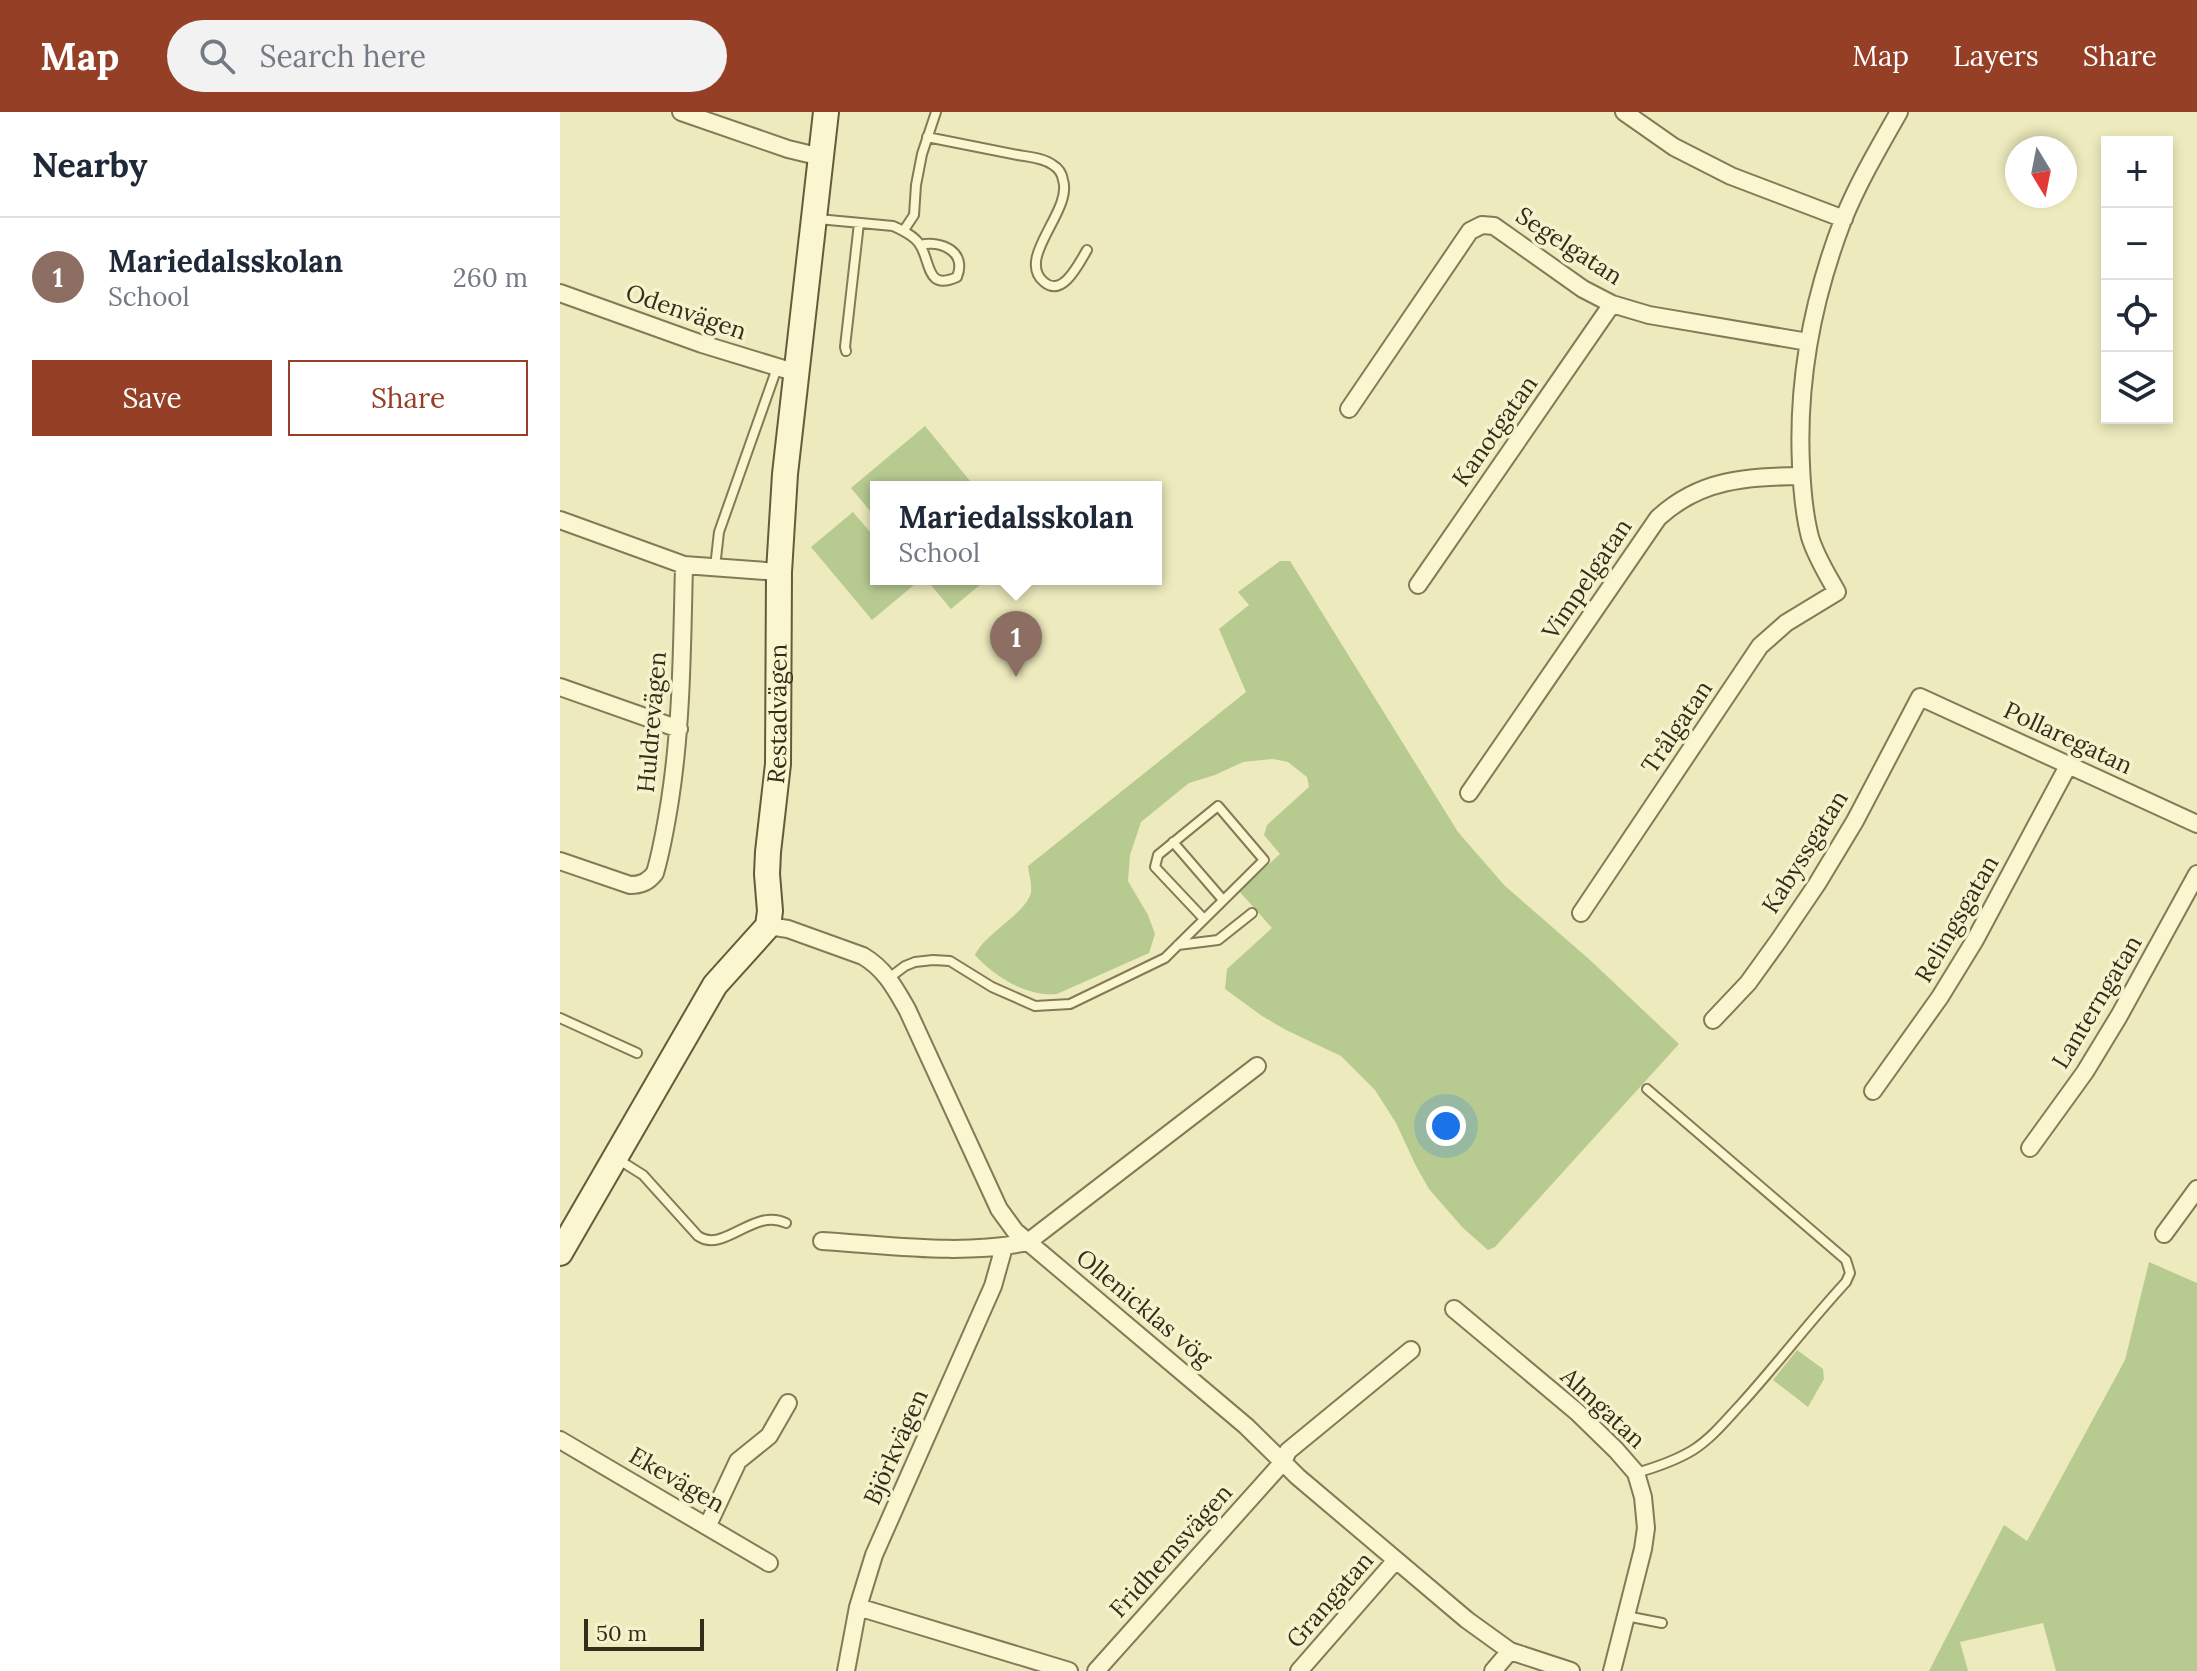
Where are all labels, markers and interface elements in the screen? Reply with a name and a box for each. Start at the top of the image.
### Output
search box [167,20,727,92]
text: Map [40,32,119,80]
icon: search [195,34,239,78]
text: Search here [259,37,426,75]
text: Map [1852,38,1909,74]
text: Layers [1953,38,2039,74]
text: Share [2083,38,2157,74]
north arrow [2005,136,2077,208]
map controls [2101,136,2173,424]
button: + [2101,136,2173,208]
text: Nearby [32,143,148,186]
street label: Segelgatan [1510,200,1628,292]
button: − [2101,208,2173,280]
text: Mariedalsskolan [108,242,343,280]
text: 1 [53,261,63,294]
text: 260 m [453,261,528,294]
street label: Odenvägen [622,276,751,347]
text: School [108,280,190,313]
button: locate [2101,280,2173,352]
button: layers [2101,352,2173,424]
button: Save [32,360,272,436]
button: Share [288,360,528,436]
street label: Kanotgatan [1445,369,1544,492]
popup [870,481,1162,585]
text: Mariedalsskolan [898,498,1134,536]
street label: Vimpelgatan [1534,512,1638,646]
text: School [898,536,980,569]
pin: 1 [990,611,1042,677]
street label: Restadvägen [760,644,794,785]
street label: Huldrevägen [630,650,673,794]
street label: Trålgatan [1634,674,1719,779]
street label: Pollaregatan [1999,694,2138,781]
street label: Kabyssgatan [1755,785,1855,919]
street label: Relingsgatan [1908,850,2005,988]
street label: Lanterngatan [2045,929,2149,1074]
your location [1426,1106,1466,1146]
street label: Ollenicklas vög [1070,1242,1219,1374]
street label: Almgatan [1554,1360,1652,1455]
street label: Björkvägen [856,1384,935,1509]
street label: Ekevägen [624,1440,731,1519]
street label: Fridhemsvägen [1102,1477,1239,1624]
street label: Grangatan [1279,1545,1380,1654]
scale bar [584,1615,704,1651]
text: 50 m [596,1619,647,1647]

